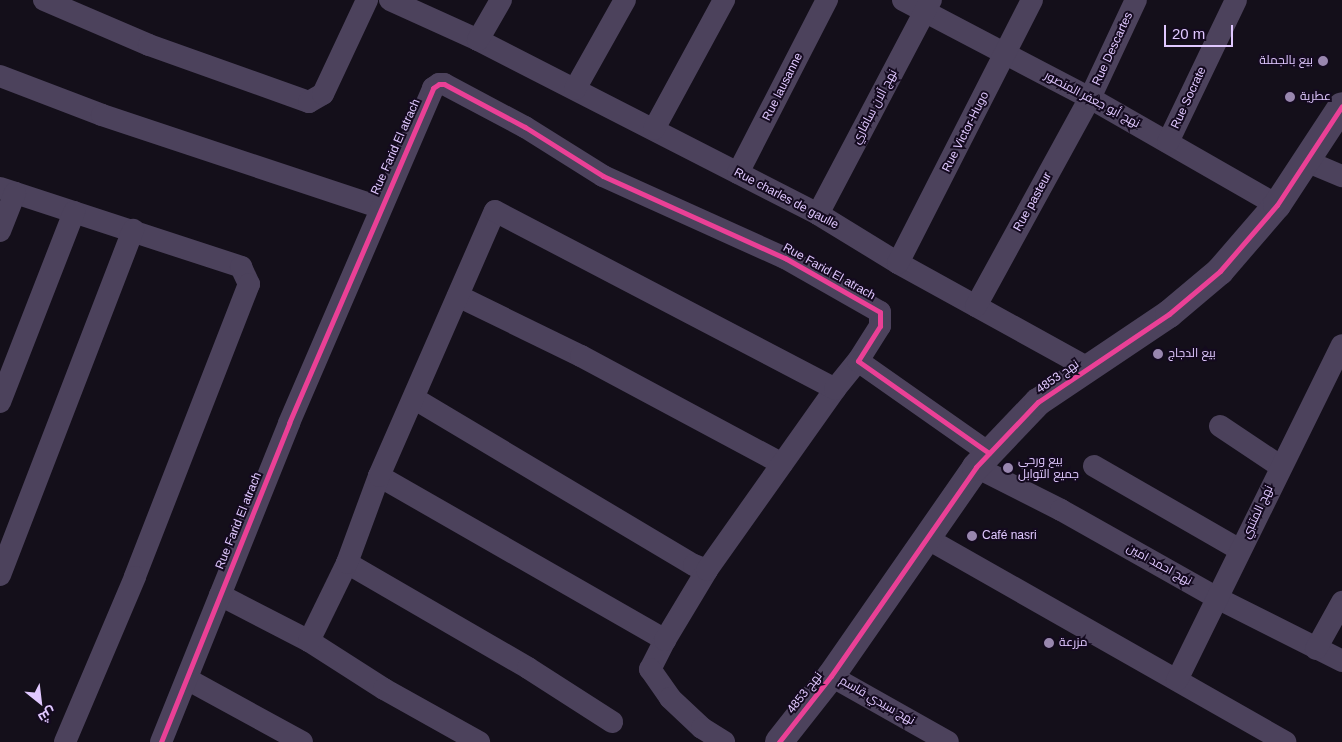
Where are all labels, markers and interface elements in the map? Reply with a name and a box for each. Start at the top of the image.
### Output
street label: Rue Descartes [1090,10,1136,88]
scale bar [1167,15,1236,47]
text: 20 m [1172,25,1205,42]
street label: Rue lausanne [760,51,806,123]
place label: بيع بالجملة [1259,54,1313,68]
marker: بيع بالجملة [1317,55,1329,67]
street label: Rue Socrate [1168,65,1210,131]
street label: نهج آلان سافاري [849,67,901,147]
street label: نهج أبو جعفر المنصور [1042,69,1142,131]
street label: Rue Victor-Hugo [939,89,993,175]
place label: عطرية [1300,90,1331,104]
marker: عطرية [1284,91,1296,103]
street label: Rue Farid El atrach [368,97,424,197]
street label: Rue charles de gaulle [731,165,841,233]
street label: Rue pasteur [1011,170,1055,234]
street label: Rue Farid El atrach [780,241,878,303]
place label: بيع الدجاج [1168,347,1216,361]
marker: بيع الدجاج [1152,348,1164,360]
street label: نهج 4853 [1034,357,1082,397]
place label: بيع ورحي جميع التوابل [1018,454,1079,482]
marker: بيع ورحي جميع التوابل [1002,462,1014,474]
street label: Rue Farid El atrach [213,470,265,572]
street label: نهج المتنبي [1239,483,1277,541]
place label: Café nasri [982,529,1037,543]
marker: Café nasri [966,530,978,542]
street label: نهج احمد امين [1124,541,1194,589]
place label: مزرعة [1059,636,1087,650]
marker: مزرعة [1043,637,1055,649]
street label: نهج 4853 [784,669,826,717]
street label: نهج سيدي قاسم [837,674,917,728]
north arrow [15,677,65,727]
text: ش [36,704,59,726]

